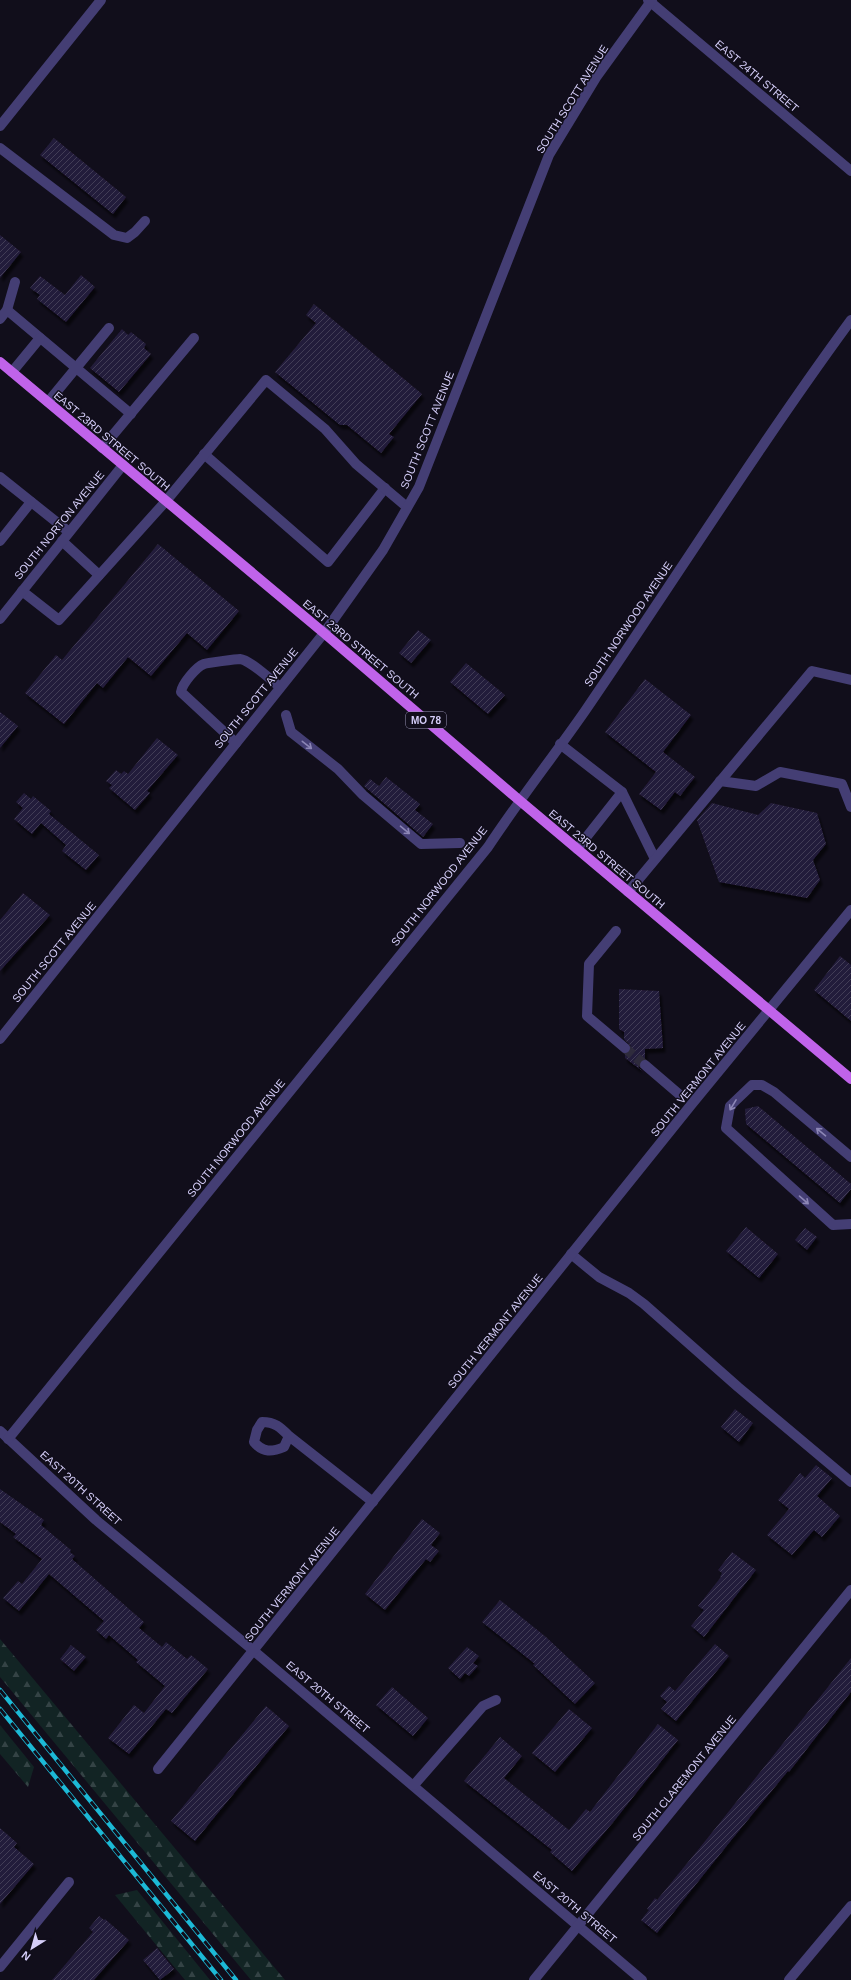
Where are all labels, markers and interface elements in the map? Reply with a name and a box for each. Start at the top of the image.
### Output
street label: EAST 24TH STREET [713,38,801,115]
street label: SOUTH SCOTT AVENUE [534,43,610,155]
street label: SOUTH SCOTT AVENUE [398,370,456,490]
street label: EAST 23RD STREET SOUTH [52,389,172,493]
street label: SOUTH NORTON AVENUE [12,468,106,582]
street label: SOUTH NORWOOD AVENUE [582,559,674,689]
street label: EAST 23RD STREET SOUTH [301,597,421,701]
street label: SOUTH SCOTT AVENUE [212,645,300,751]
road number: MO 78 [406,712,446,728]
one-way arrow [302,741,313,749]
street label: EAST 23RD STREET SOUTH [547,807,667,911]
street label: SOUTH NORWOOD AVENUE [389,824,489,948]
one-way arrow [400,826,410,835]
street label: SOUTH SCOTT AVENUE [10,899,98,1005]
street label: SOUTH VERMONT AVENUE [648,1020,748,1138]
street label: SOUTH NORWOOD AVENUE [185,1077,287,1199]
one-way arrow [728,1100,737,1111]
one-way arrow [816,1128,827,1137]
one-way arrow [799,1195,809,1204]
street label: SOUTH VERMONT AVENUE [445,1272,545,1390]
street label: EAST 20TH STREET [38,1448,124,1528]
street label: SOUTH VERMONT AVENUE [242,1525,342,1643]
street label: EAST 20TH STREET [284,1659,372,1736]
street label: SOUTH CLAREMONT AVENUE [630,1713,738,1843]
street label: EAST 20TH STREET [531,1869,619,1946]
north arrow [12,1928,52,1968]
text: N [19,1949,33,1963]

